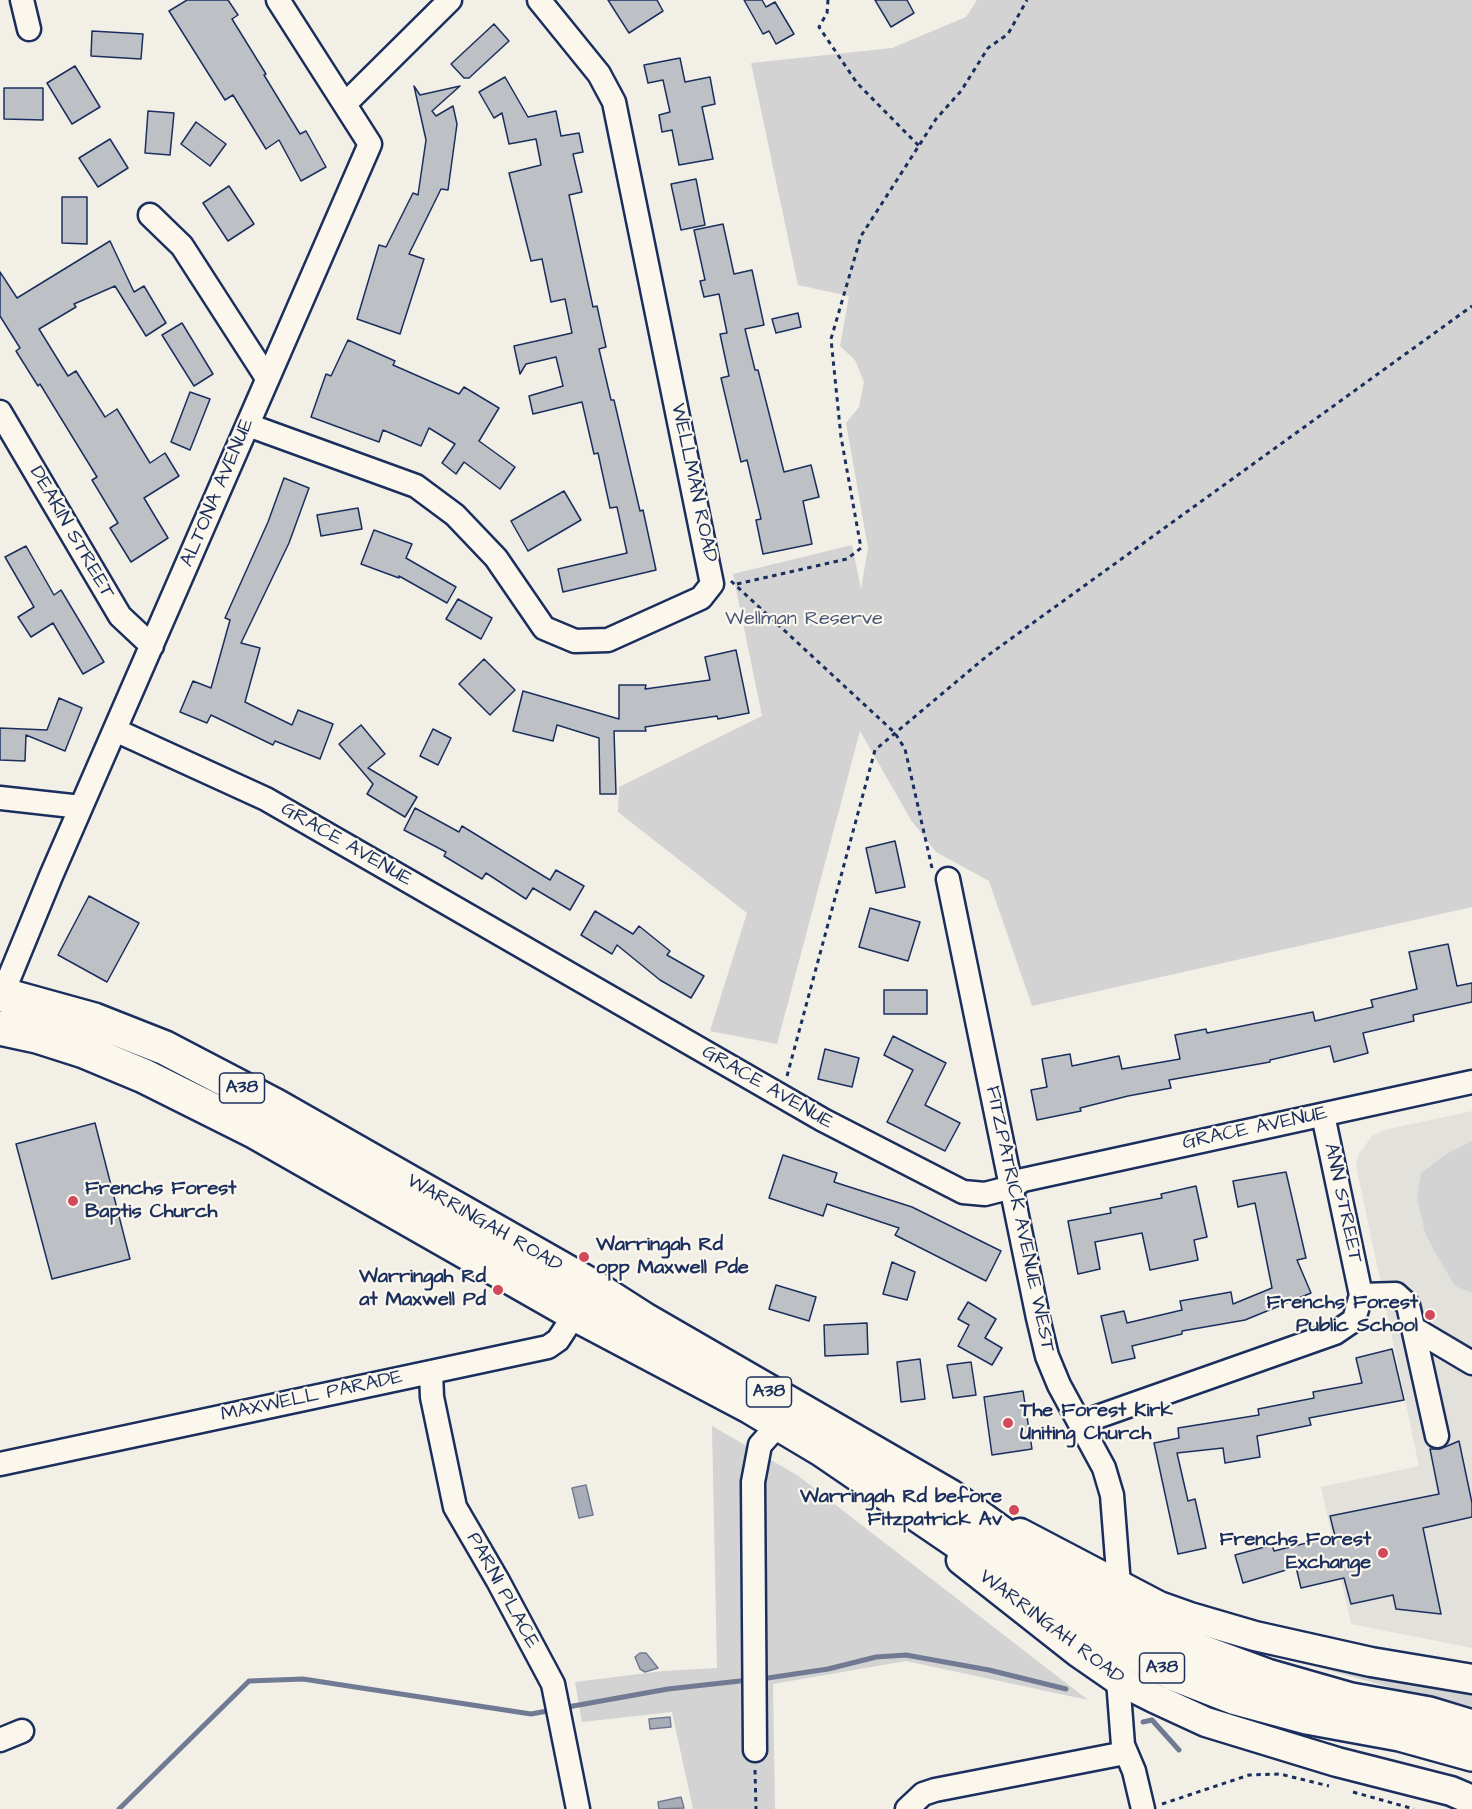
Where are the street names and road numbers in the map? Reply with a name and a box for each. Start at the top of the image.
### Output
street label: WELLMAN ROAD [664,401,722,565]
street label: ALTONA AVENUE [176,415,260,571]
street label: DEAKIN STREET [23,462,119,604]
street label: GRACE AVENUE [276,798,416,892]
street label: GRACE AVENUE [697,1041,837,1135]
road number: A38 [220,1073,264,1103]
street label: FITZPATRICK AVENUE WEST [979,1084,1059,1354]
street label: GRACE AVENUE [1180,1102,1330,1156]
street label: ANN STREET [1318,1141,1366,1265]
street label: WARRINGAH ROAD [402,1170,566,1278]
street label: MAXWELL PARADE [219,1366,405,1428]
road number: A38 [746,1377,792,1407]
street label: PARNI PLACE [460,1529,544,1653]
street label: WARRINGAH ROAD [974,1565,1128,1691]
road number: A38 [1140,1653,1184,1683]

